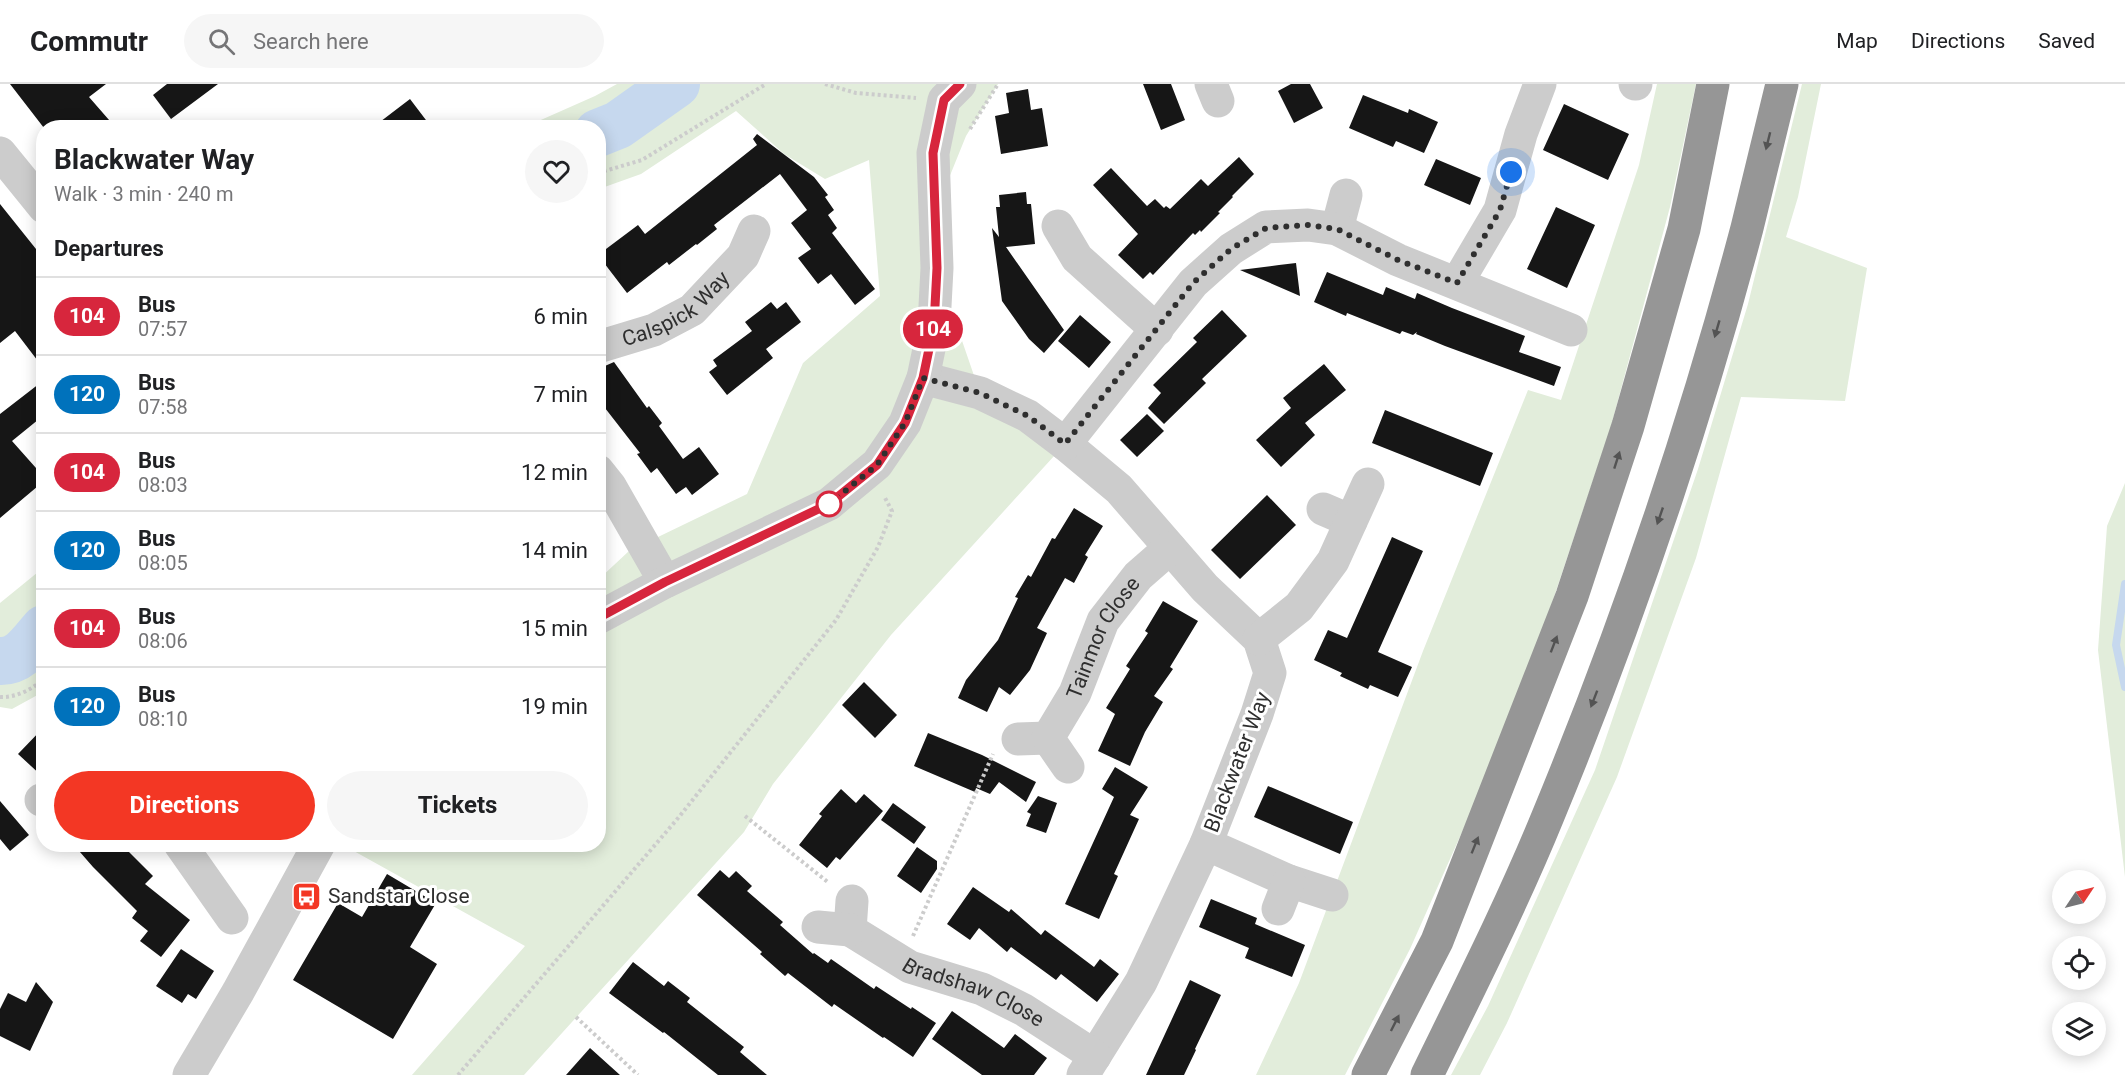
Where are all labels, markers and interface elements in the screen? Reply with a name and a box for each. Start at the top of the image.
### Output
search box [184,14,604,68]
text: Commutr [30,25,148,58]
icon: search [205,25,238,58]
text: Search here [253,29,369,54]
text: Map [1836,29,1878,53]
text: Directions [1911,29,2005,53]
text: Saved [2038,29,2095,53]
one-way arrow [1762,132,1772,150]
button: heart [525,140,588,203]
text: Blackwater Way [54,143,254,176]
your location [1496,157,1526,187]
text: Walk · 3 min · 240 m [54,182,233,206]
text: Departures [54,236,164,261]
street label: Calspick Way [619,266,734,351]
text: Bus [138,292,176,317]
text: 104 [69,304,105,328]
text: 6 min [533,304,588,329]
line badge: 104 [898,310,968,348]
text: 07:57 [138,317,188,341]
text: 104 [915,317,951,341]
one-way arrow [1712,320,1722,338]
text: Bus [138,370,176,395]
text: 120 [69,382,105,406]
text: 7 min [533,382,588,407]
text: 07:58 [138,395,188,419]
text: Bus [138,448,176,473]
one-way arrow [1612,451,1622,469]
text: 104 [69,460,105,484]
text: 12 min [521,460,588,485]
text: 08:03 [138,473,188,497]
unlabelled marker [816,491,842,517]
one-way arrow [1655,507,1664,525]
text: Bus [138,526,176,551]
text: 120 [69,538,105,562]
text: 14 min [521,538,588,563]
text: 08:05 [138,551,188,575]
street label: Tainmor Close [1062,572,1145,702]
text: Bus [138,604,176,629]
text: 104 [69,616,105,640]
text: 15 min [521,616,588,641]
text: 08:06 [138,629,188,653]
one-way arrow [1549,635,1559,653]
text: Bus [138,682,176,707]
street label: Blackwater Way [1199,688,1275,836]
one-way arrow [1589,690,1598,708]
text: 120 [69,694,105,718]
text: 19 min [521,694,588,719]
text: 08:10 [138,707,188,731]
button: Directions [54,771,315,840]
button: Tickets [327,771,588,840]
one-way arrow [1470,836,1480,854]
north arrow [2052,870,2106,924]
map controls [2052,870,2106,1056]
bus stop icon: Sandstar Close [291,880,323,912]
place label: Sandstar Close [328,884,470,908]
button: locate [2052,936,2106,990]
street label: Bradshaw Close [898,953,1049,1032]
button: layers [2052,1002,2106,1056]
one-way arrow [1389,1014,1399,1032]

